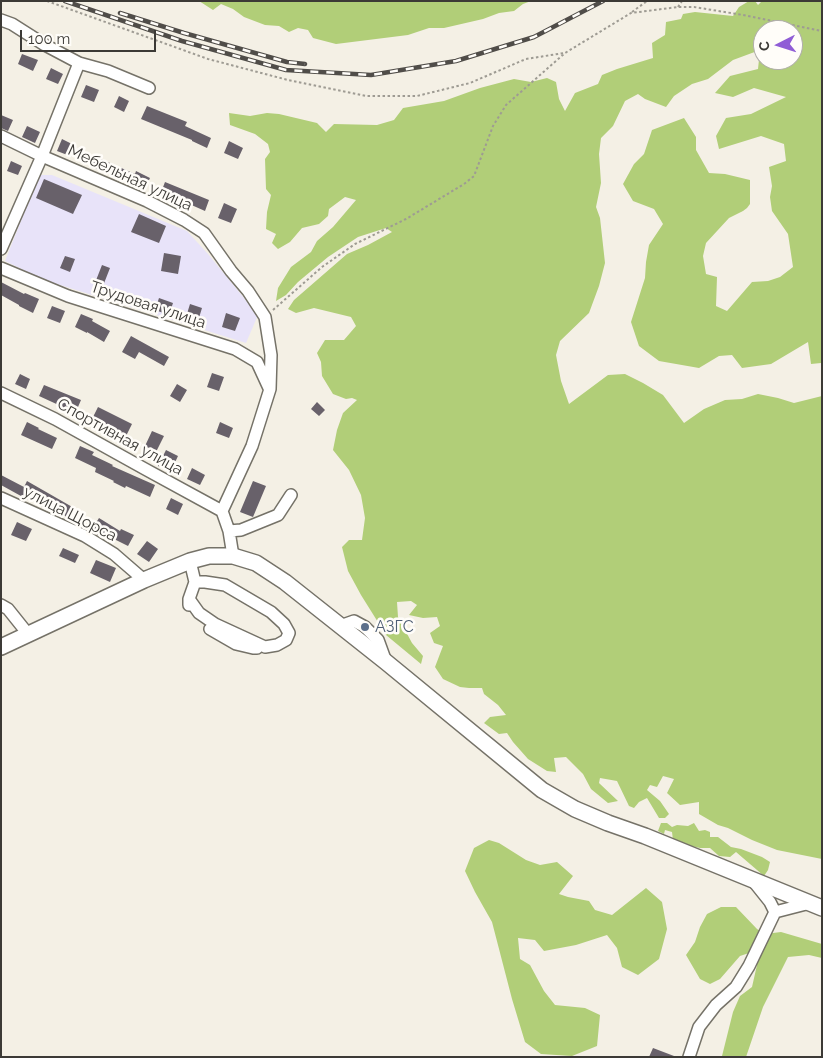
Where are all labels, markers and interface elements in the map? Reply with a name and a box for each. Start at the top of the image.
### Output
scale bar [22,20,159,52]
north arrow [753,20,803,70]
text: 100 m [28,30,70,48]
text: С [756,41,772,52]
street label: Мебельная улица [65,141,195,215]
street label: Трудовая улица [88,277,208,333]
street label: Спортивная улица [54,394,186,480]
street label: улица Щорса [20,482,120,546]
place label: АЗГС [375,617,414,637]
marker: АЗГС [359,621,371,633]

